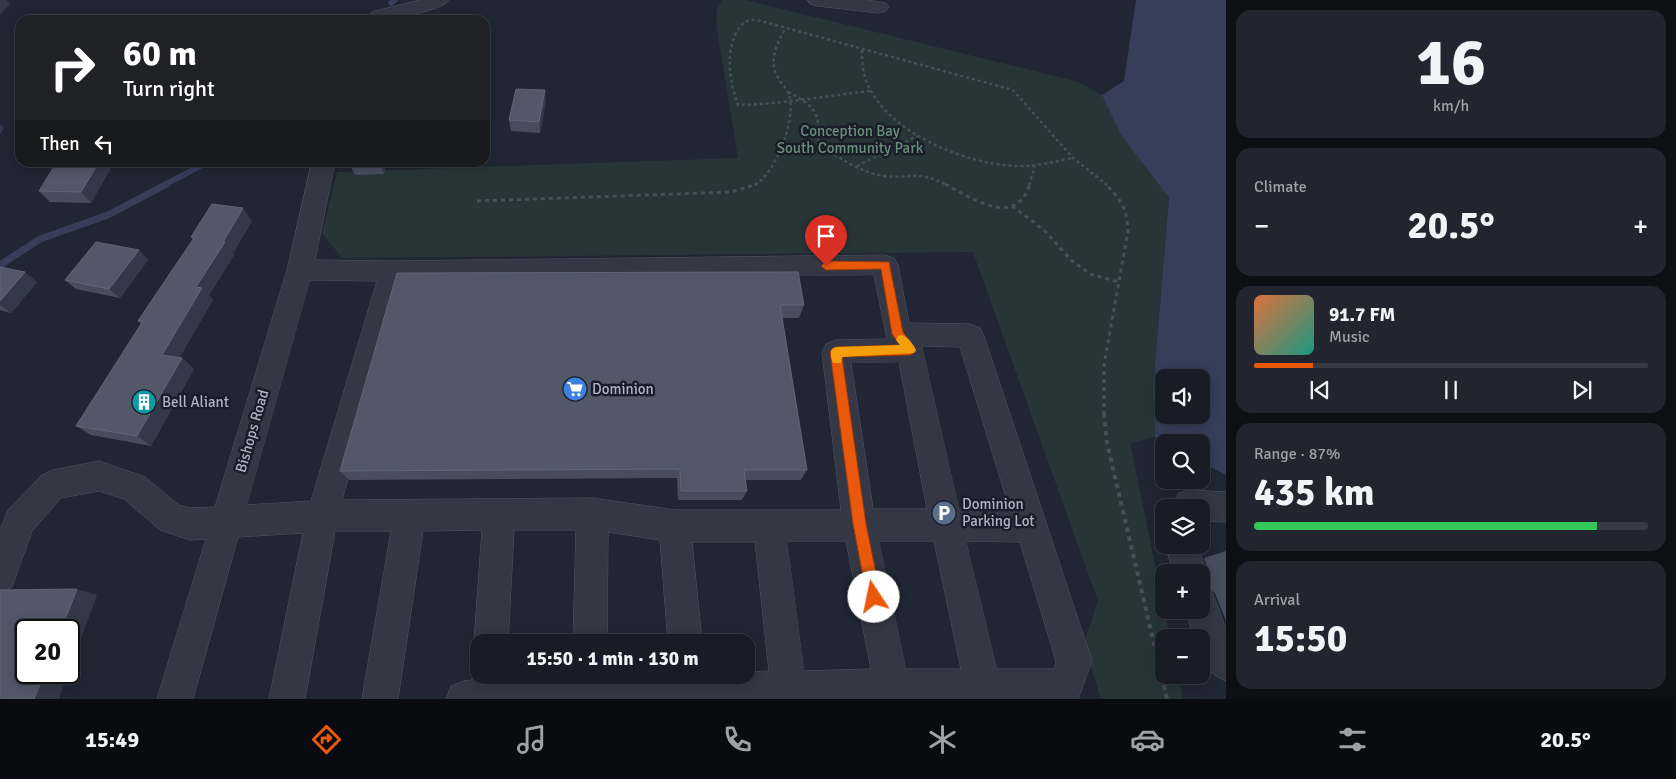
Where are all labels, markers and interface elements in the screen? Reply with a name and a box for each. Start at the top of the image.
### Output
text: 16 [1416,23,1486,103]
text: 60 m [123,32,197,75]
icon: right [40,35,105,100]
text: Turn right [123,75,215,102]
text: km/h [1433,96,1469,116]
park label: Conception Bay South Community Park [777,122,924,157]
icon: left [90,130,118,158]
text: Then [40,132,80,156]
text: Climate [1254,177,1307,197]
text: 20.5° [1407,202,1495,249]
text: − [1254,209,1269,243]
text: + [1633,209,1648,243]
pin [805,215,847,266]
icon: arrive [812,222,840,250]
text: 91.7 FM [1329,303,1395,327]
text: Music [1329,327,1370,347]
map controls [1155,369,1210,684]
button: sound [1155,369,1210,424]
supermarket icon: Dominion [562,376,588,402]
icon: previous [1306,376,1334,404]
icon: pause [1437,376,1465,404]
icon: next [1568,376,1596,404]
place label: Dominion [592,380,654,398]
street label: Bishops Road [232,387,272,475]
building icon: Bell Aliant [131,389,157,415]
place label: Bell Aliant [162,393,229,411]
button: search [1155,434,1210,489]
text: Range · 87% [1254,444,1340,464]
text: 435 km [1254,469,1375,516]
place label: Dominion Parking Lot [962,495,1035,530]
button: layers [1155,499,1210,554]
parking icon: Dominion Parking Lot [931,500,957,526]
button: + [1155,564,1210,619]
position arrow [847,570,899,622]
text: Arrival [1254,590,1300,610]
text: 15:50 [1254,615,1347,662]
speed limit sign: 20 [15,619,80,684]
button: − [1155,629,1210,684]
text: 15:50 · 1 min · 130 m [526,647,699,671]
icon: directions [309,722,344,757]
icon: music [514,722,549,757]
icon: phone [720,722,755,757]
icon: climate [925,722,960,757]
icon: car [1130,722,1165,757]
icon: filters [1335,722,1370,757]
text: 15:49 [85,726,139,753]
text: 20.5° [1540,726,1591,753]

